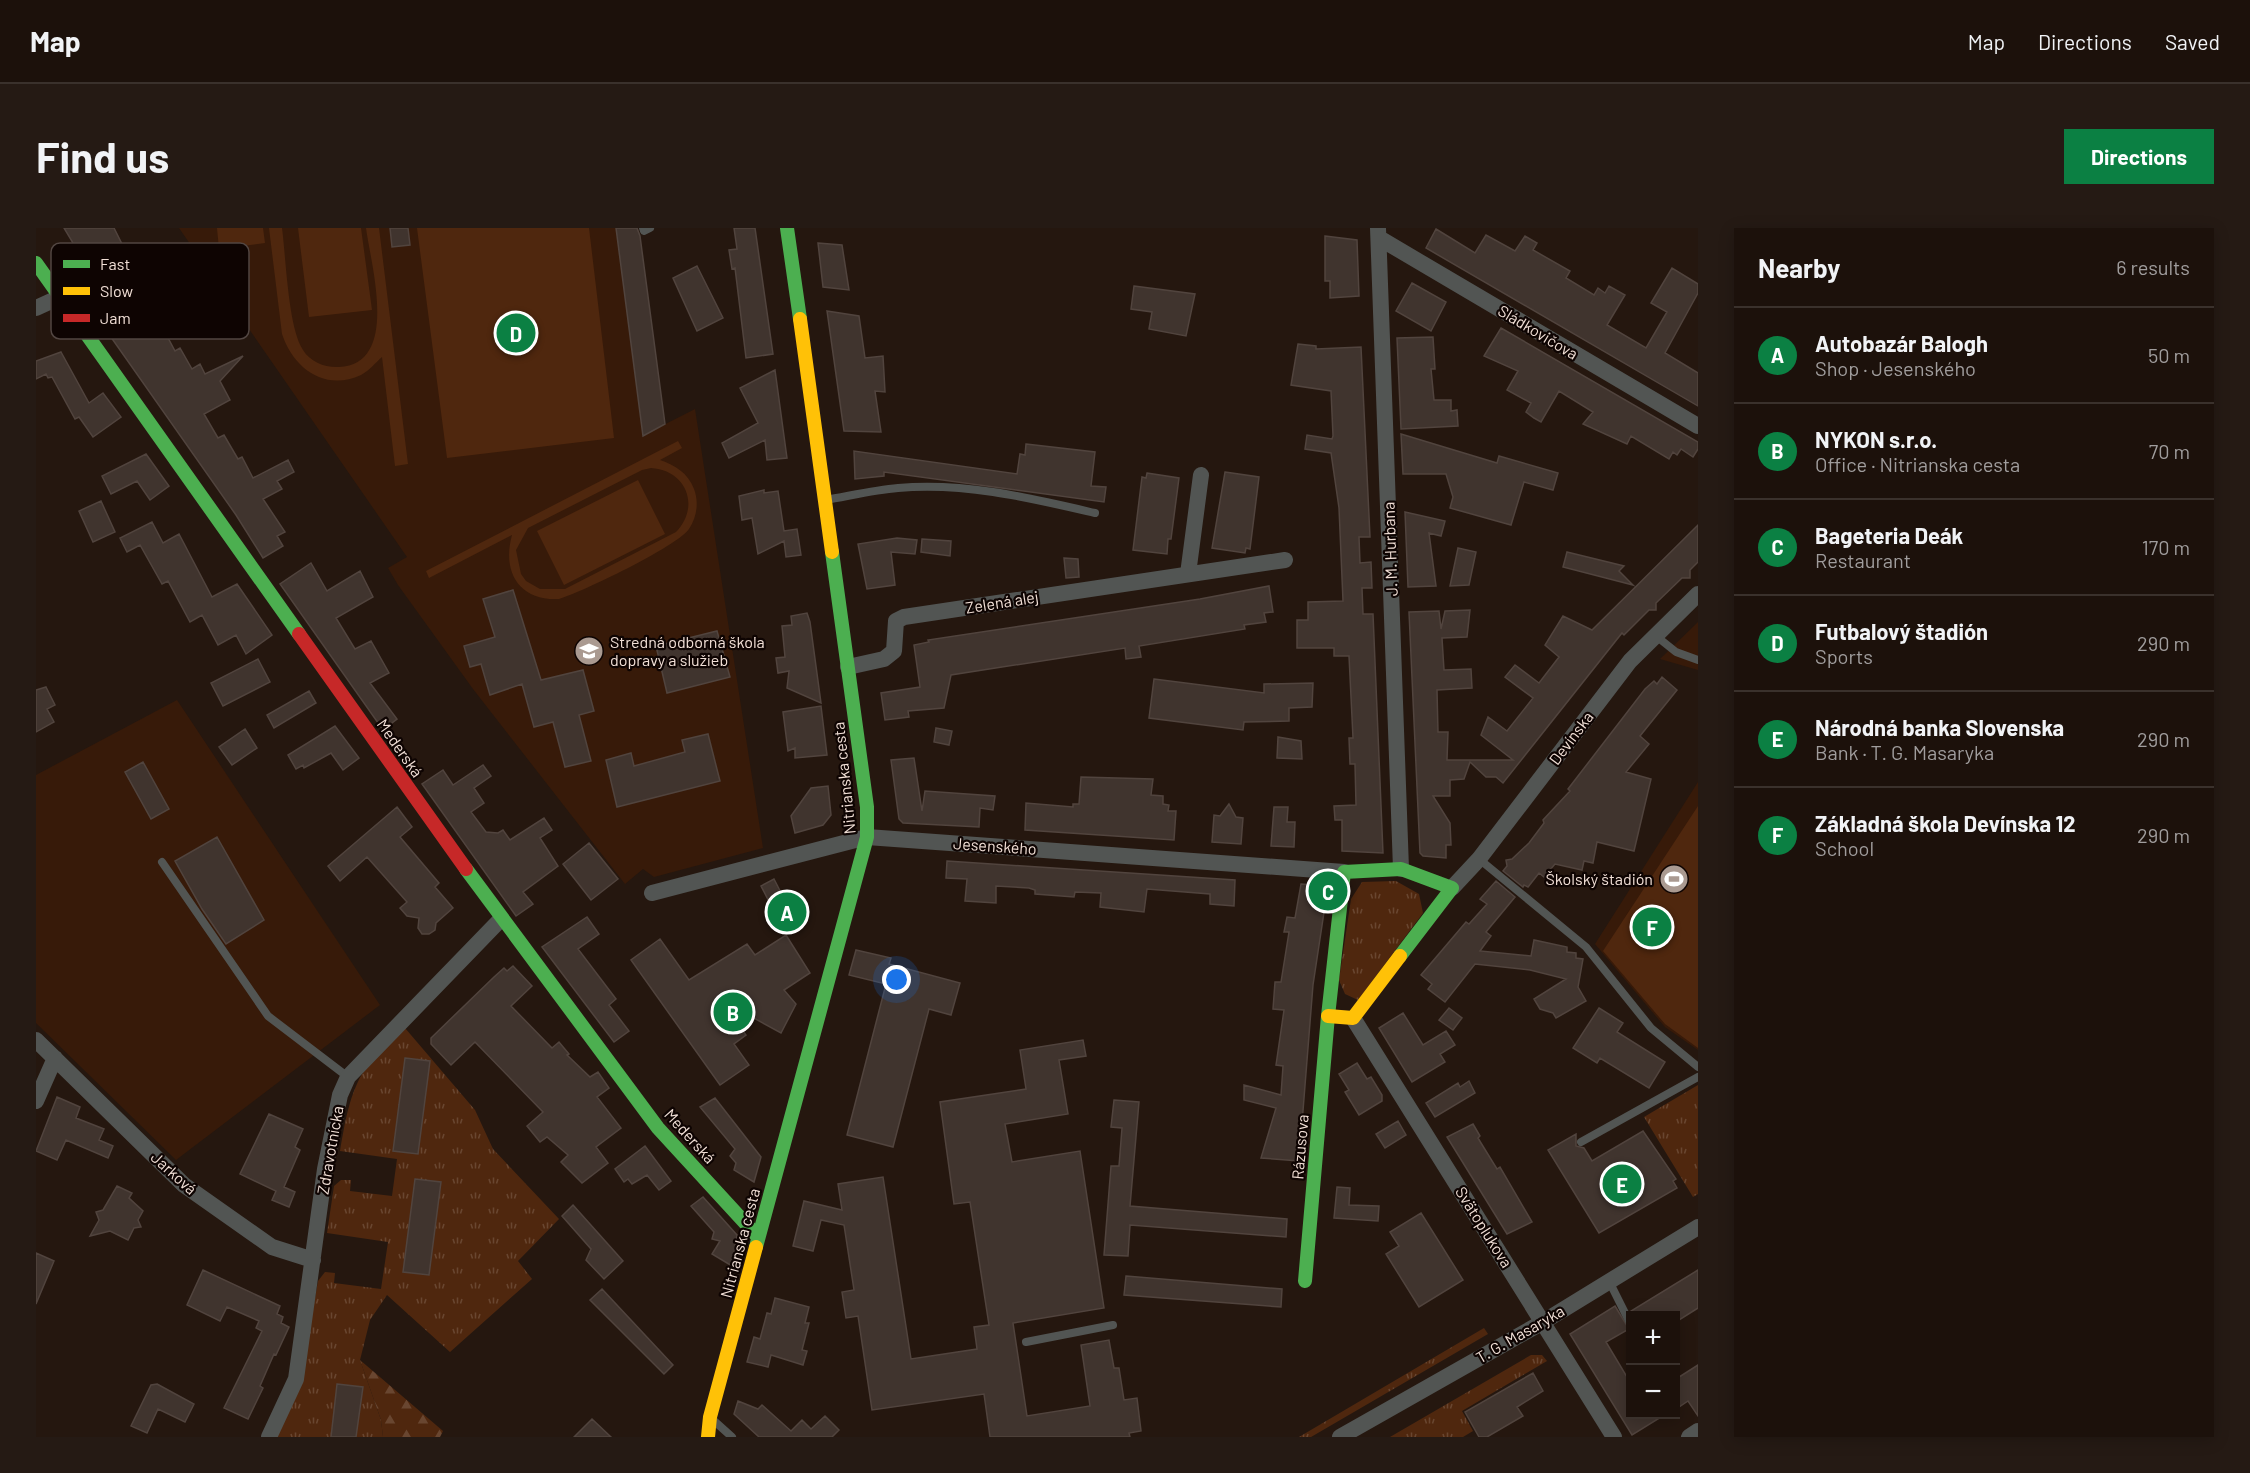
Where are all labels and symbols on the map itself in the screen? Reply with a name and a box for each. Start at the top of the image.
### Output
legend [51,243,249,339]
text: Fast [100,254,130,273]
text: Slow [100,281,133,300]
street label: Sládkovičova [1495,300,1582,363]
text: Jam [100,308,131,327]
pin: D [496,310,536,356]
street label: J. M. Hurbana [1378,502,1401,596]
street label: Zelená alej [964,586,1040,617]
place label: Stredná odborná škola dopravy a služieb [610,632,765,669]
school or university icon: Stredná odborná škola dopravy a služieb [573,635,605,667]
street label: Devínska [1544,707,1597,768]
street label: Mederská [373,715,427,781]
street label: Nitrianska cesta [828,721,859,835]
street label: Jesenského [953,833,1037,858]
sports icon: Školský štadión [1658,863,1690,895]
pin: C [1308,868,1348,914]
place label: Školský štadión [1546,869,1653,888]
pin: A [768,890,807,934]
pin: F [1632,904,1672,950]
your location [882,965,911,994]
pin: B [714,990,752,1034]
street label: Zdravotnícka [312,1104,347,1196]
street label: Mederská [661,1105,720,1167]
street label: Rázusova [1287,1114,1312,1180]
street label: Jarková [148,1147,201,1198]
pin: E [1602,1162,1642,1206]
street label: Svätoplukova [1452,1183,1517,1271]
street label: Nitrianska cesta [716,1186,763,1300]
street label: T. G. Masaryka [1472,1301,1567,1366]

